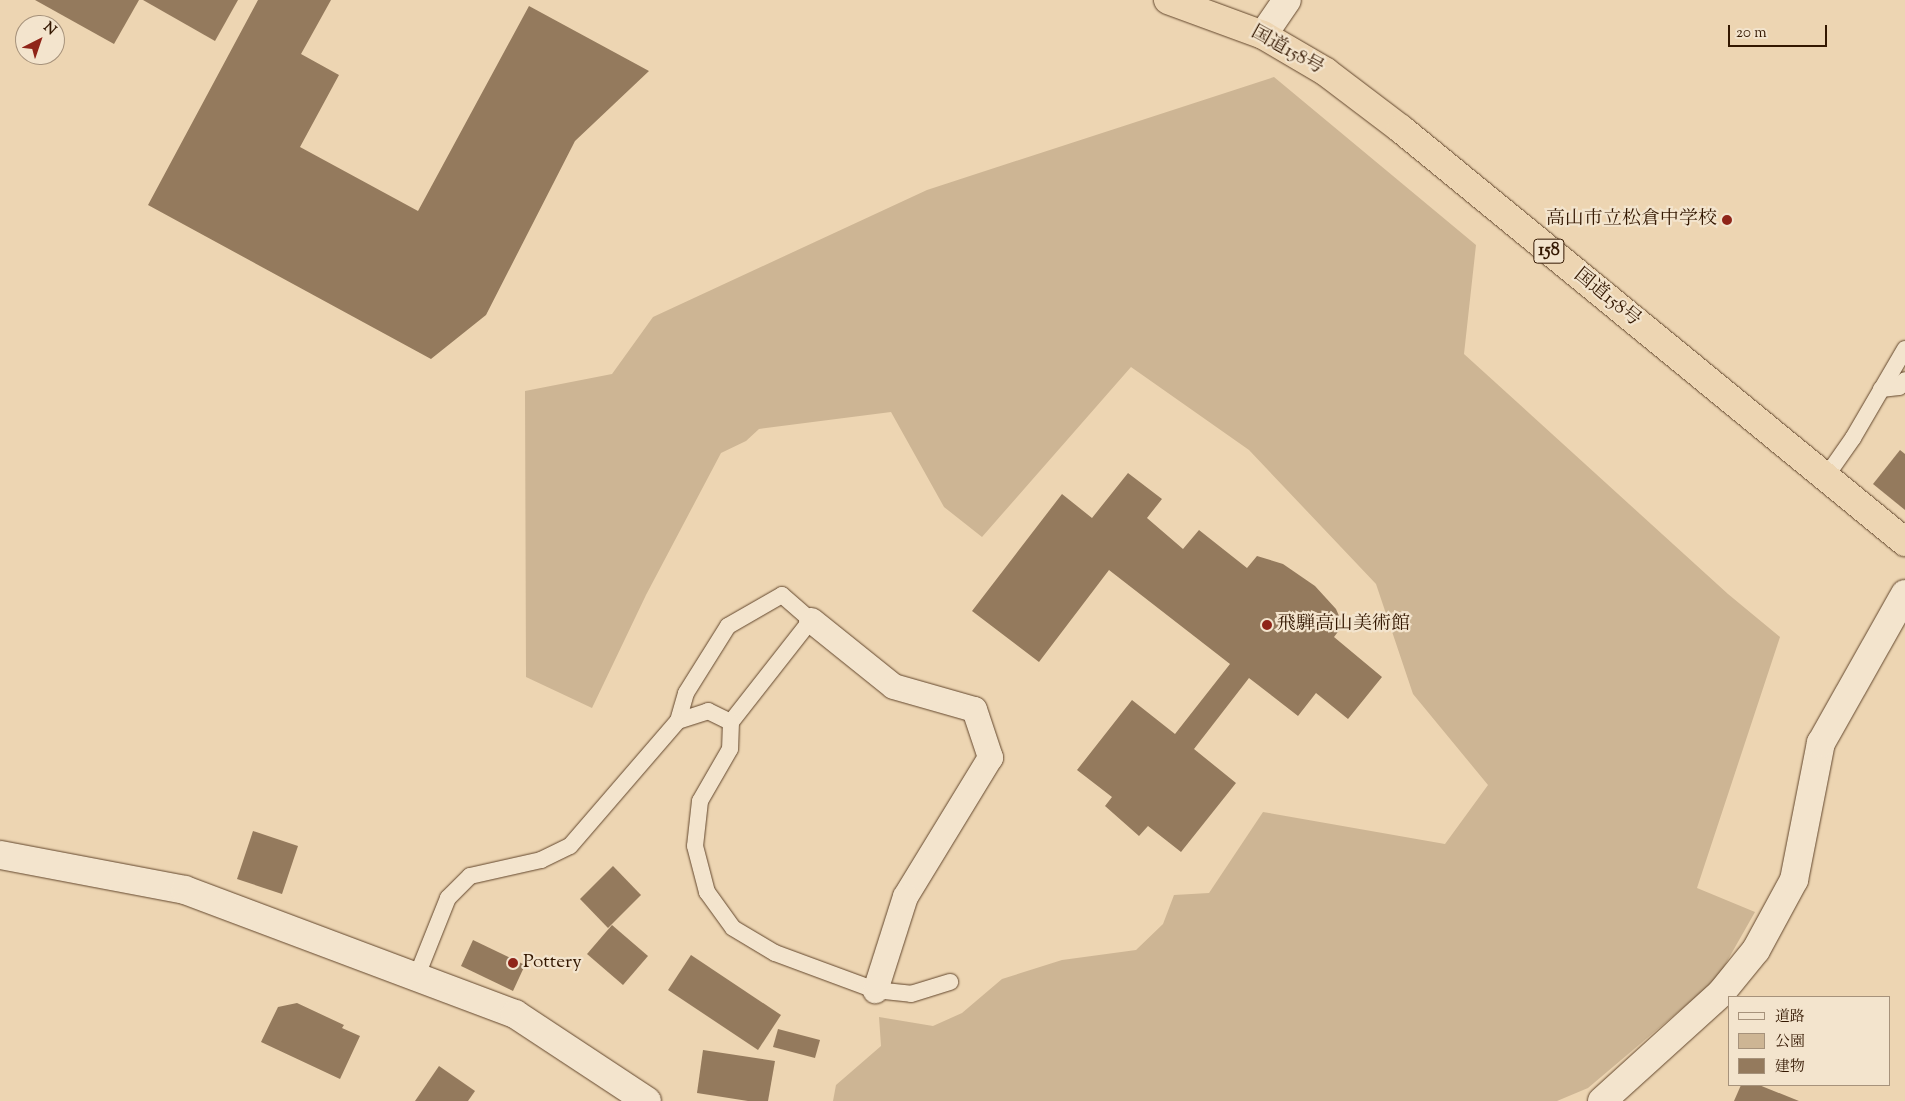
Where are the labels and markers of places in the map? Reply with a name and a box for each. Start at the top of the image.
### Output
place label: 高山市立松倉中学校 [1546,209,1717,231]
marker: 高山市立松倉中学校 [1721,214,1733,226]
place label: 飛騨高山美術館 [1277,614,1410,636]
marker: 飛騨高山美術館 [1261,619,1273,631]
place label: Pottery [523,952,582,974]
marker: Pottery [507,957,519,969]

